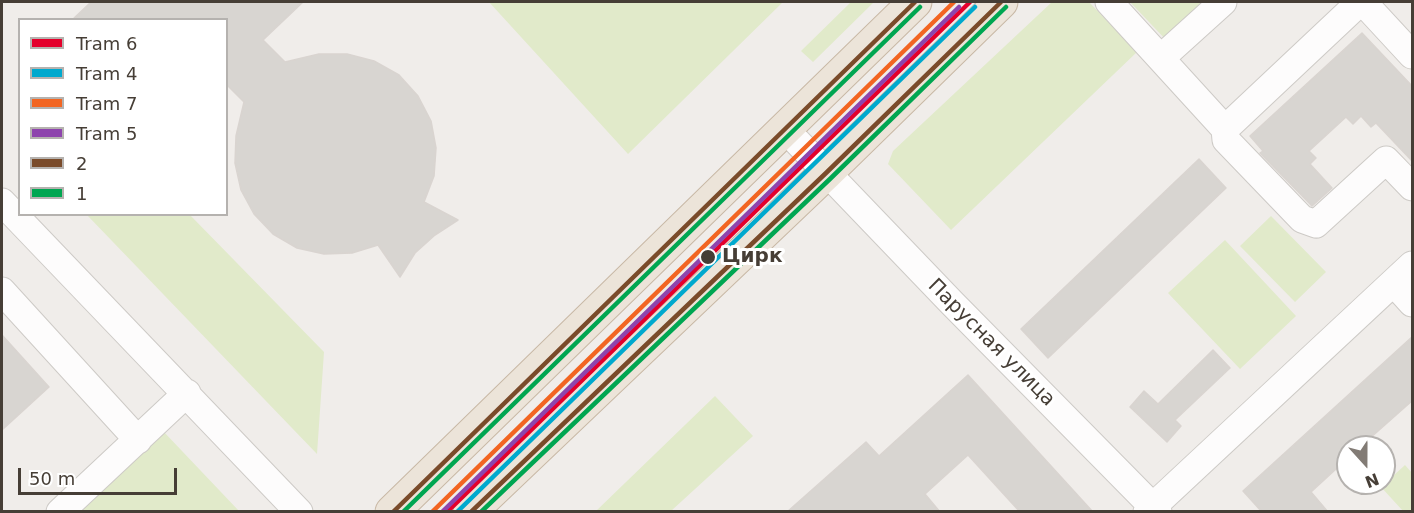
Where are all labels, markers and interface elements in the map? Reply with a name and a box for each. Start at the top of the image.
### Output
legend [18,18,228,216]
text: Tram 6 [76,33,138,54]
text: Tram 4 [76,63,138,84]
text: Tram 7 [76,93,138,114]
text: Tram 5 [76,123,138,144]
text: 2 [76,153,87,174]
text: 1 [76,183,87,204]
place label: Цирк [722,245,782,269]
marker: Цирк [699,248,717,266]
street label: Парусная улица [922,274,1060,412]
north arrow [1336,435,1396,495]
scale bar [21,456,180,494]
text: 50 m [29,468,75,489]
text: N [1362,469,1382,492]

